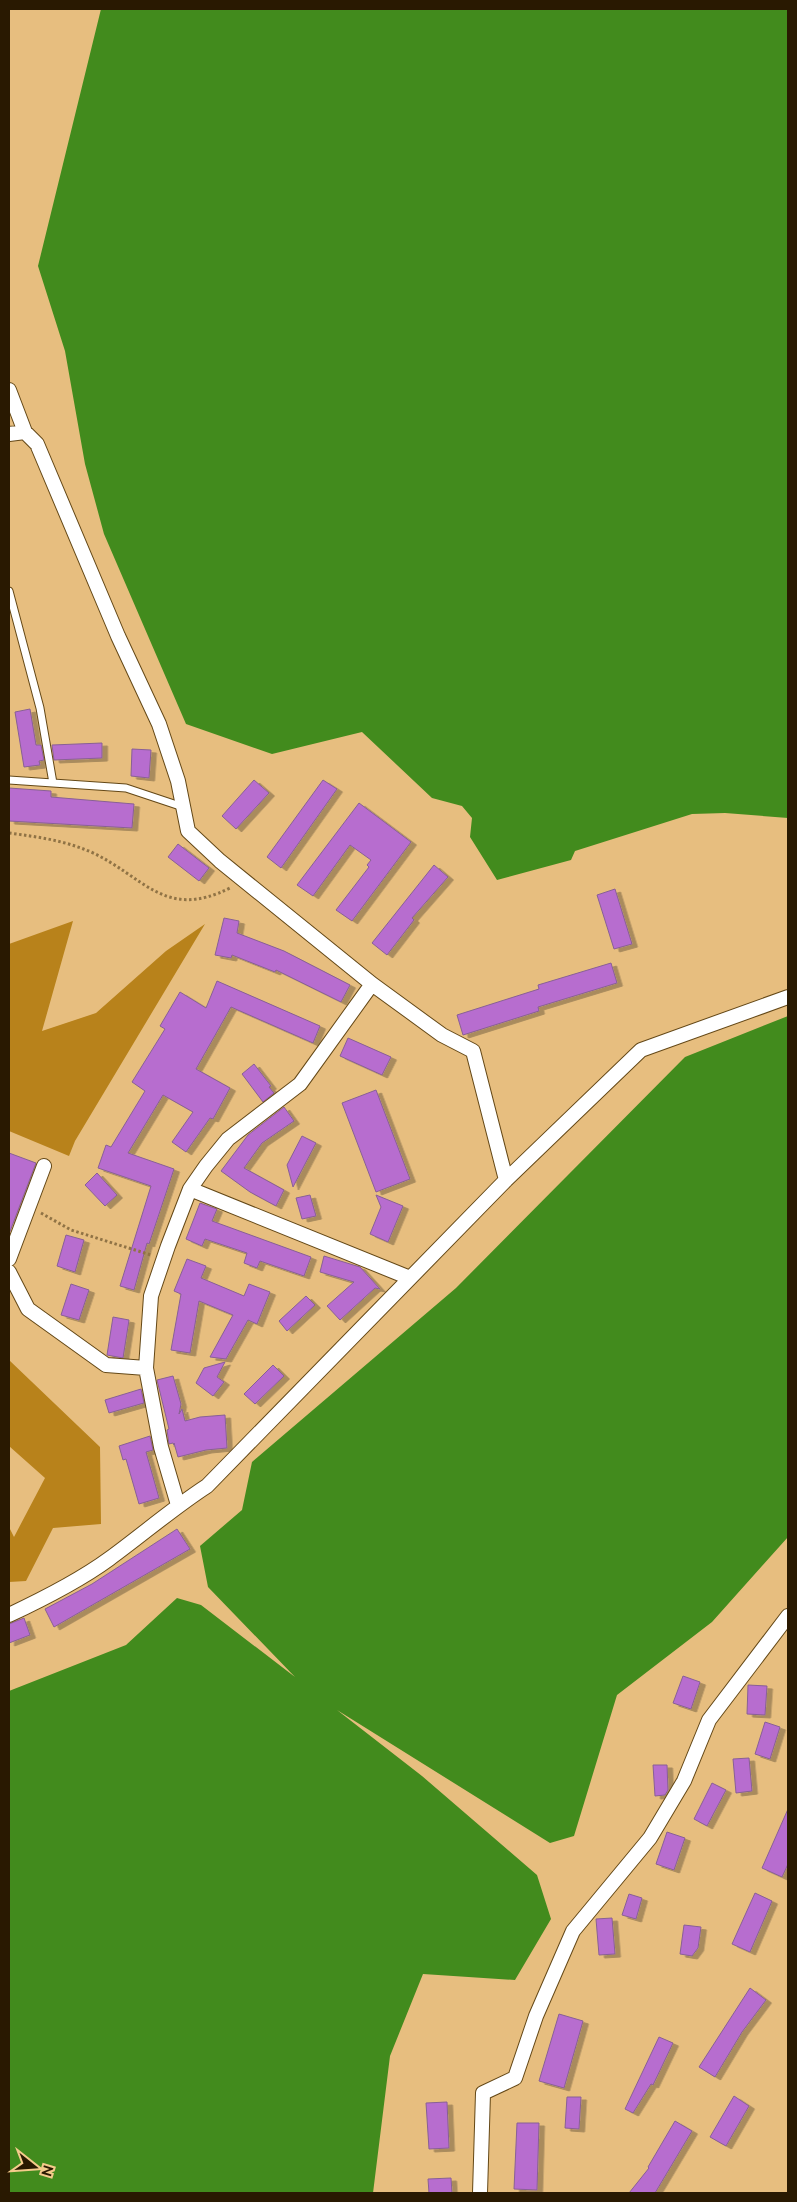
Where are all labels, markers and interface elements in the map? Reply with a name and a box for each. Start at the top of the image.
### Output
north arrow [10,2142,60,2192]
text: N [38,2163,57,2178]

